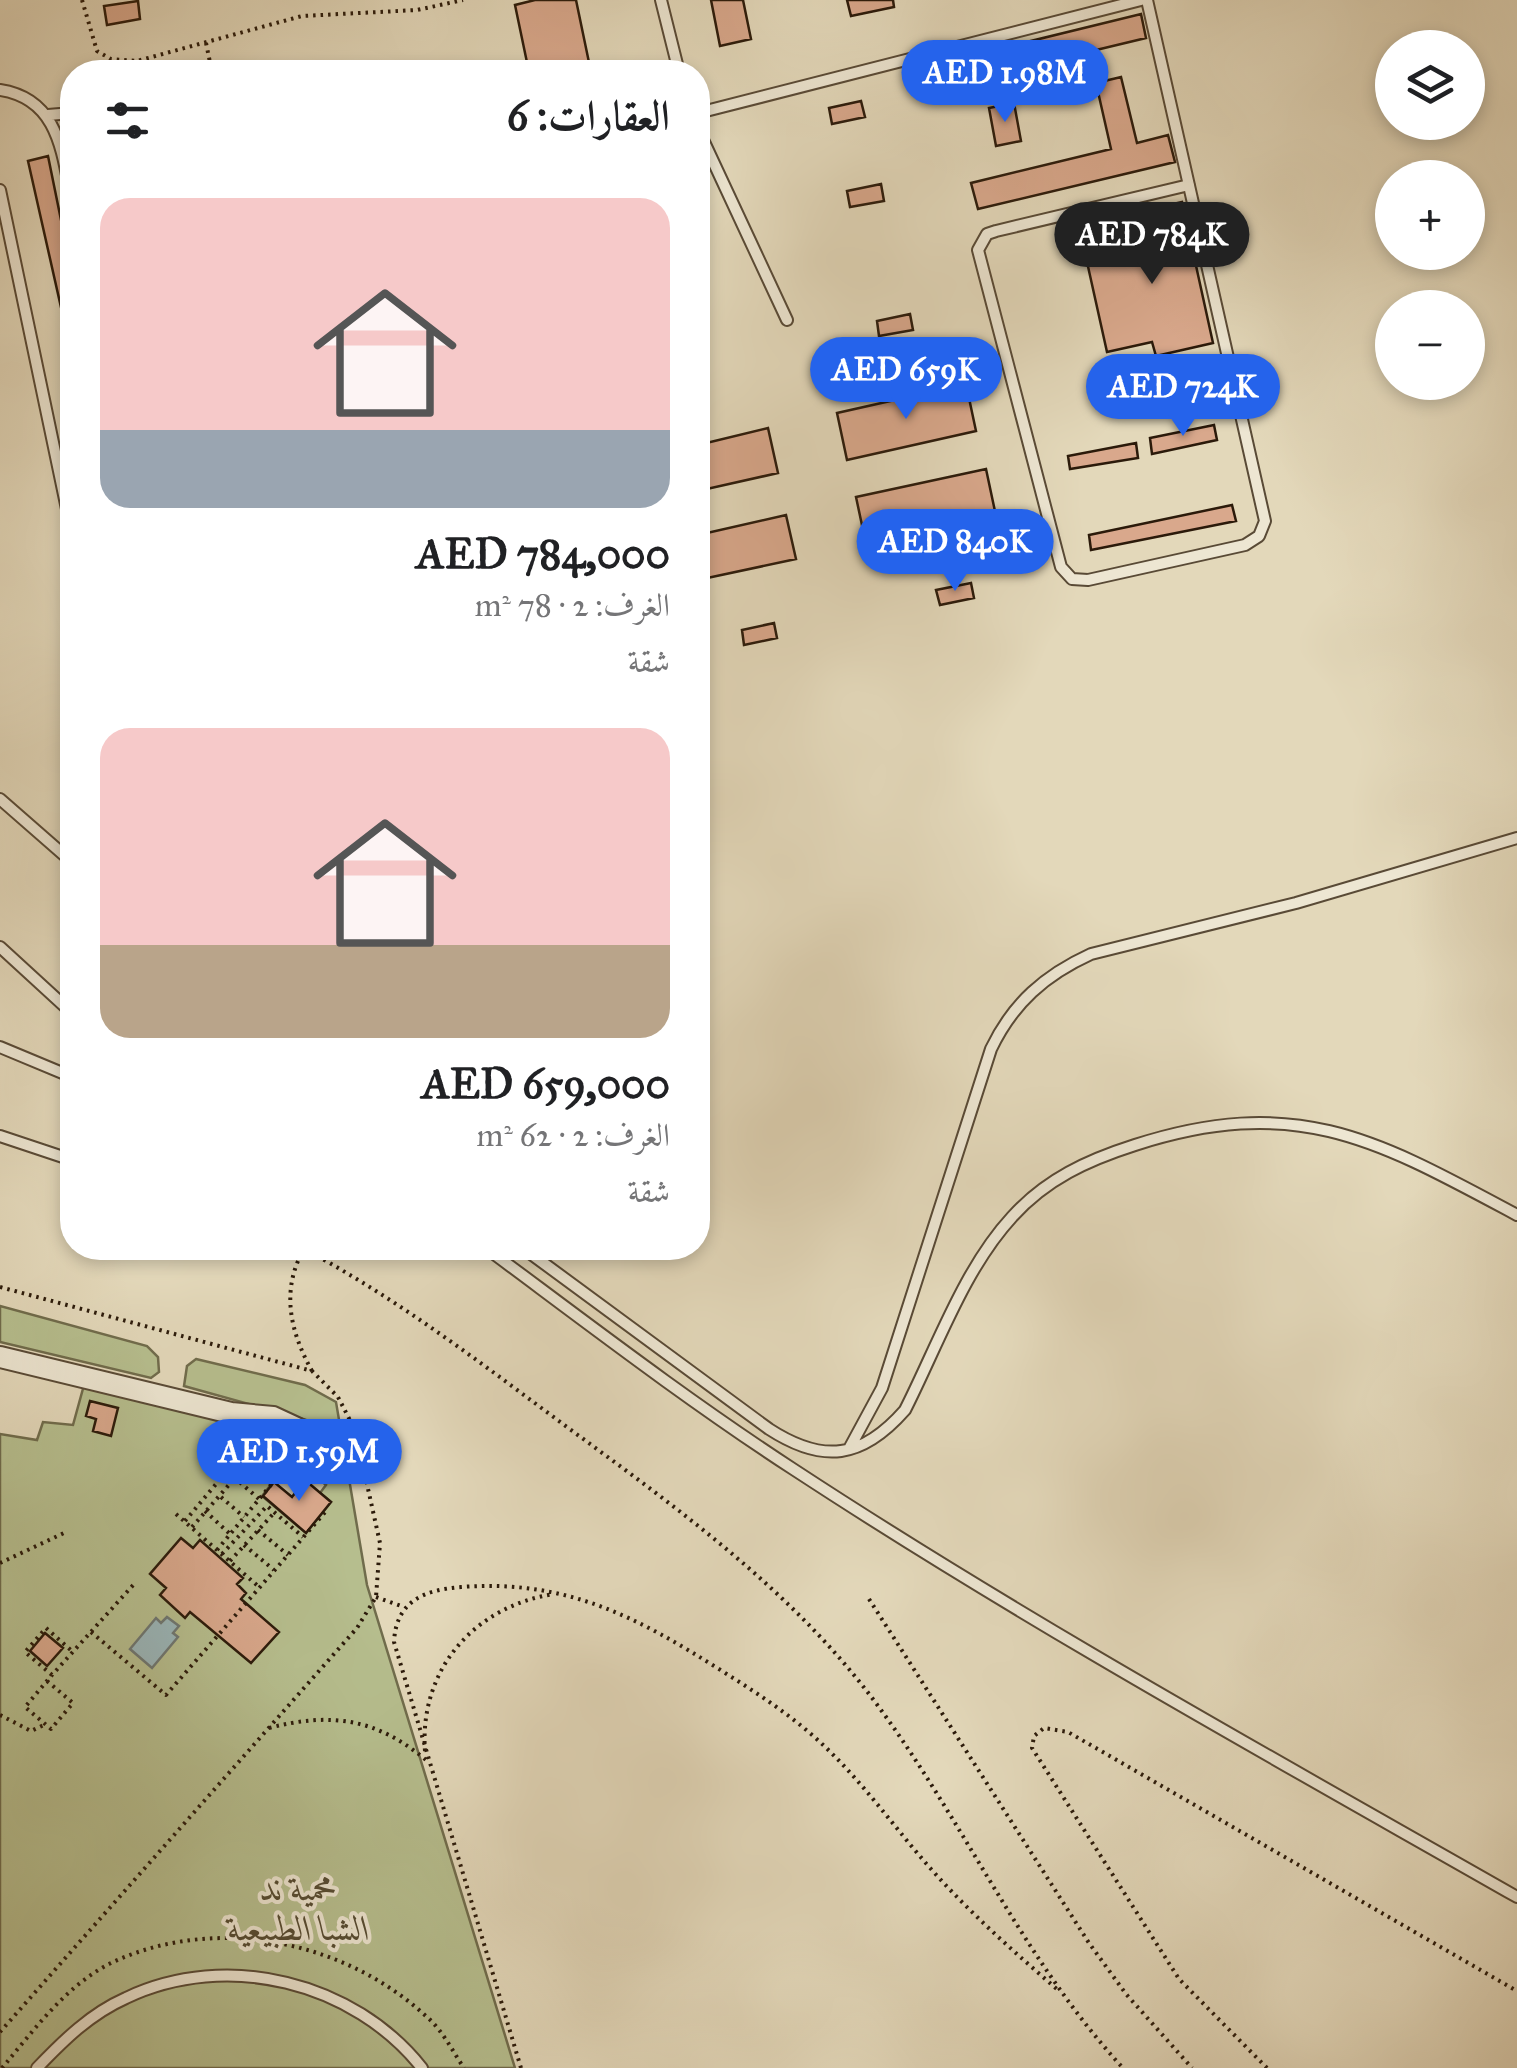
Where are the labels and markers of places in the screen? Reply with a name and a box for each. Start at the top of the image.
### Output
pin: AED 1.98M [891,40,1119,125]
pin: AED 784K [1049,202,1255,287]
pin: AED 659K [803,337,1009,422]
pin: AED 724K [1080,354,1286,439]
pin: AED 840K [852,509,1058,594]
pin: AED 1.59M [185,1419,413,1504]

